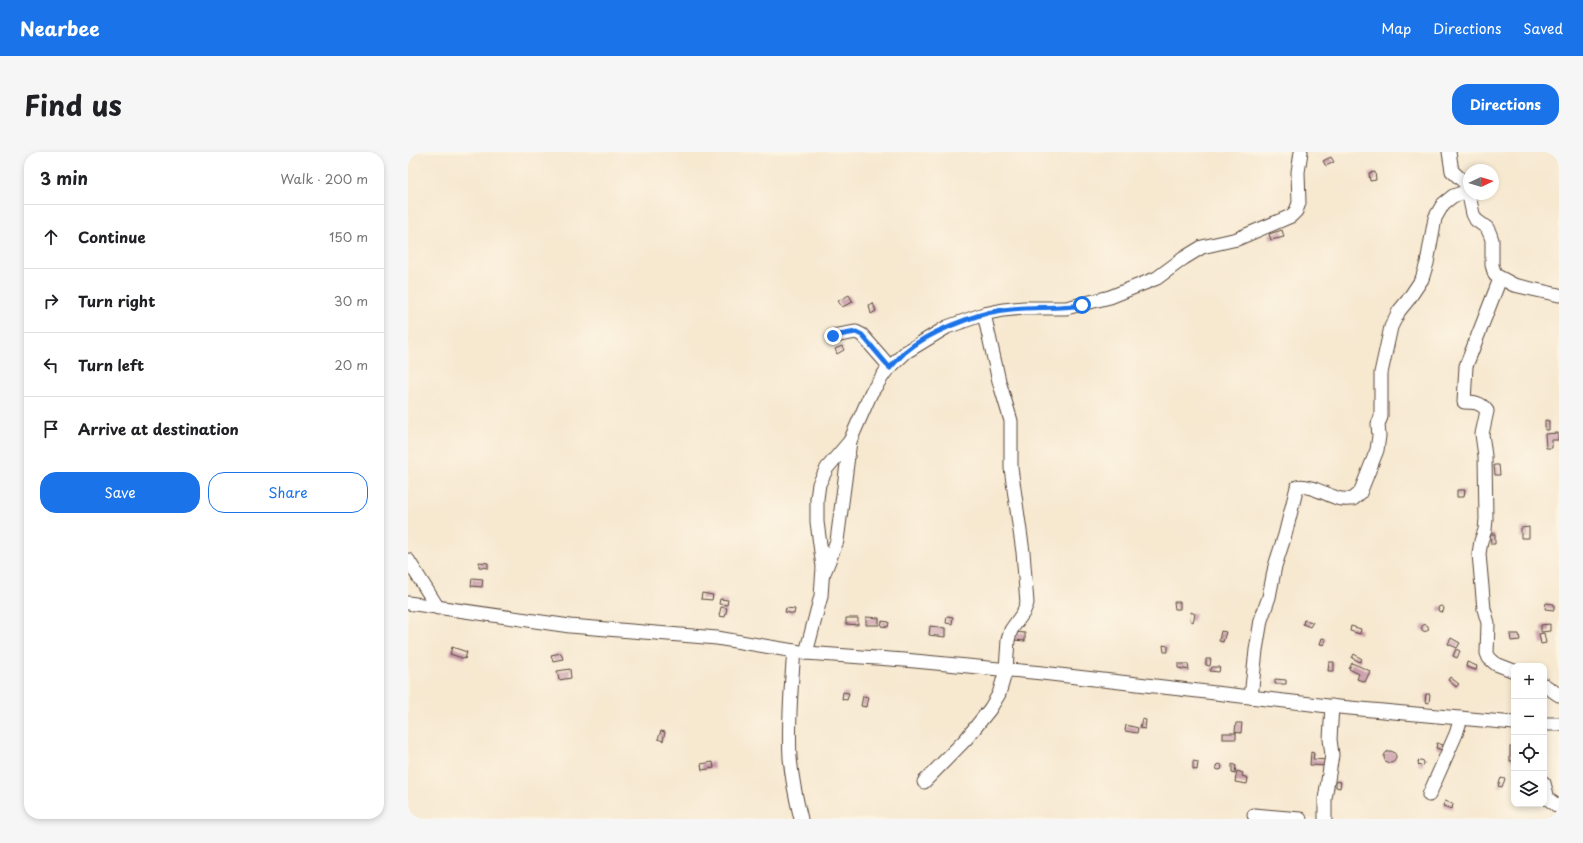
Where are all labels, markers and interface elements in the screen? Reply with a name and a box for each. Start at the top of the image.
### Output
text: Nearbee [20,14,100,42]
text: Map [1381,18,1411,39]
text: Directions [1433,18,1501,39]
text: Saved [1523,18,1563,39]
text: Find us [24,83,122,126]
button: Directions [1452,84,1559,125]
north arrow [1463,164,1499,200]
text: 3 min [40,165,88,191]
text: Walk · 200 m [280,169,368,188]
text: Continue [78,225,146,248]
icon: ahead [40,226,62,248]
text: 150 m [329,227,368,246]
text: Turn right [78,289,155,312]
icon: right [40,290,62,312]
text: 30 m [334,291,368,310]
route start [1073,296,1091,314]
route end [824,327,842,345]
text: Turn left [78,353,144,376]
icon: left [40,354,62,376]
text: 20 m [334,355,368,374]
text: Arrive at destination [78,417,239,440]
icon: arrive [40,418,62,440]
button: Save [40,472,200,513]
button: Share [208,472,368,513]
map controls [1511,663,1547,807]
button: + [1511,663,1547,699]
button: − [1511,699,1547,735]
button: locate [1511,735,1547,771]
button: layers [1511,771,1547,807]

